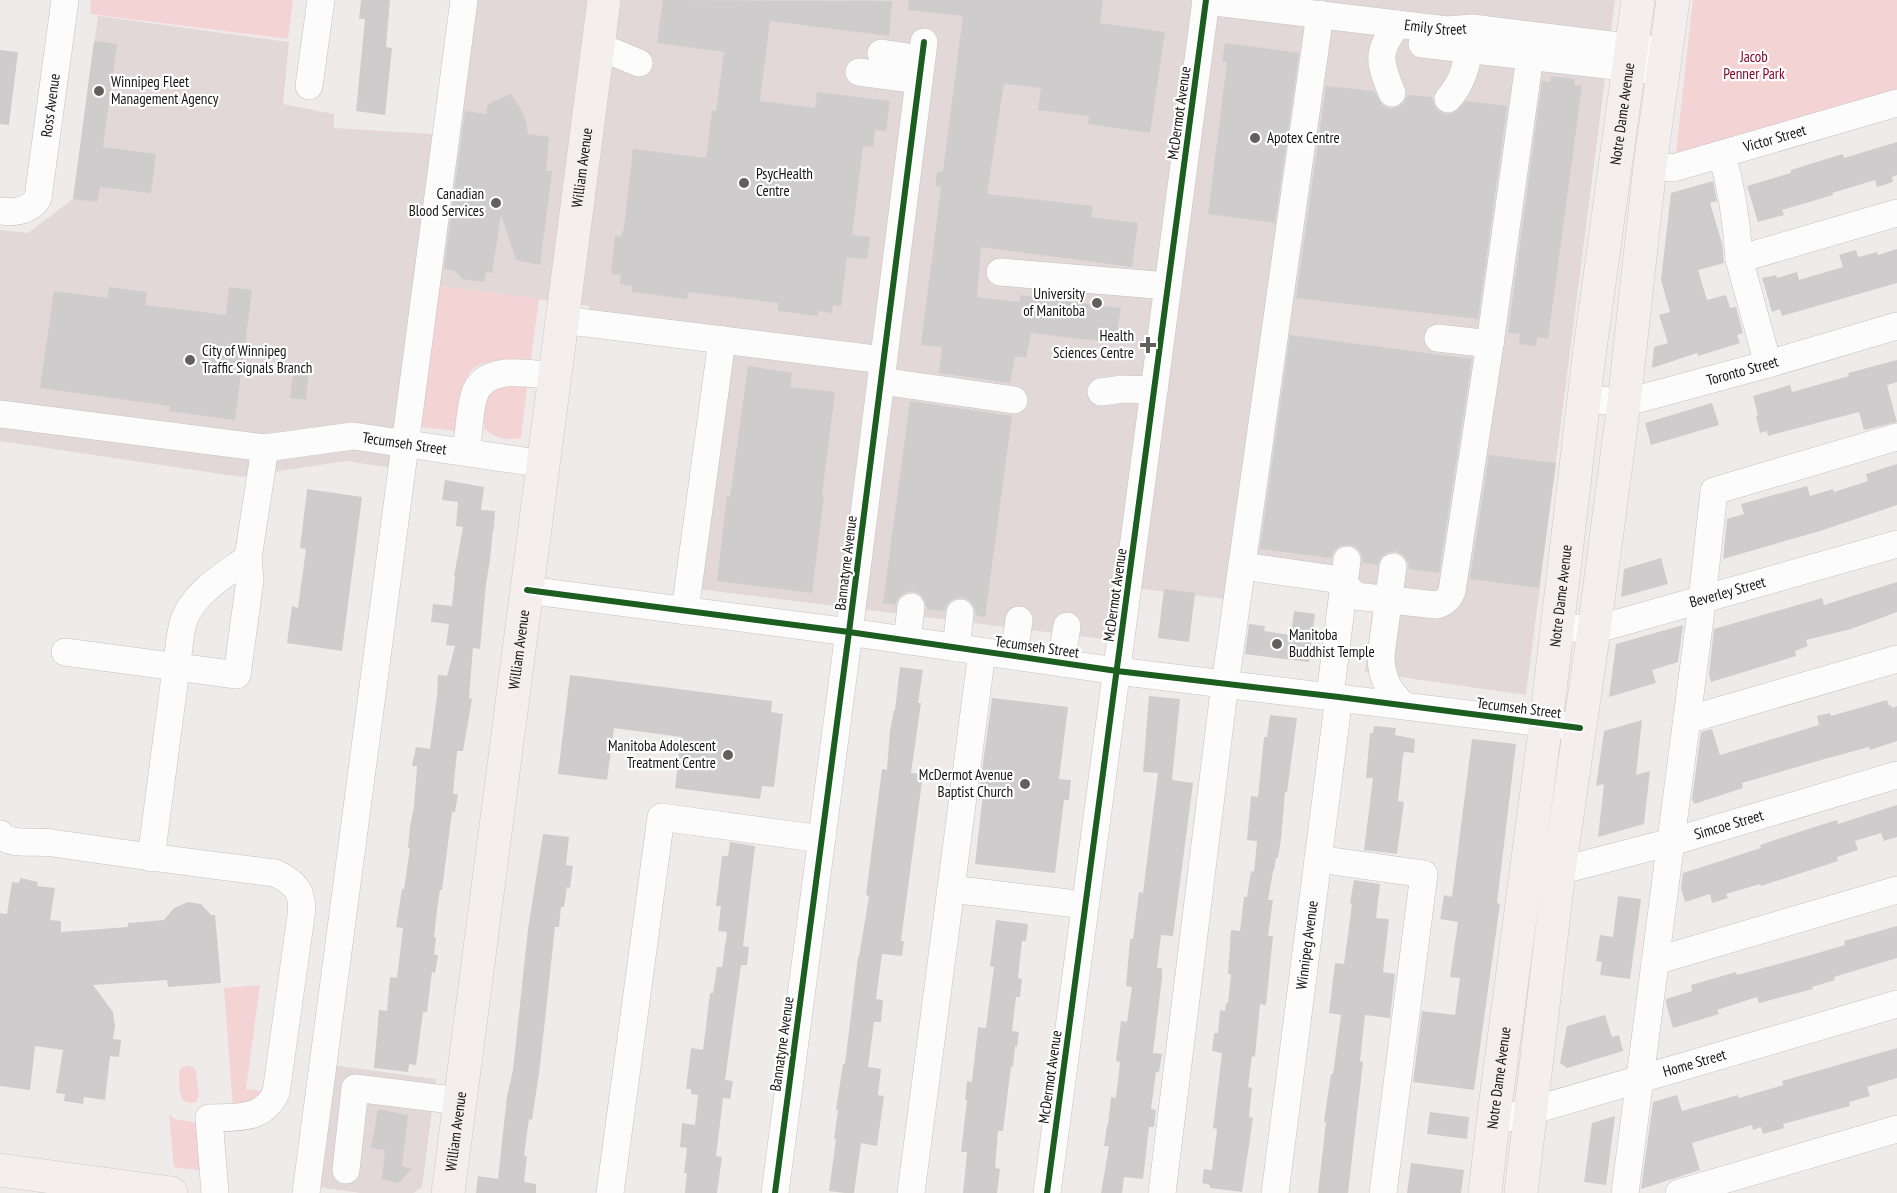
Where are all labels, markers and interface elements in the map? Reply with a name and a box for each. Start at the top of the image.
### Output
street label: Emily Street [1403,15,1467,39]
park label: Jacob Penner Park [1723,47,1785,83]
street label: Notre Dame Avenue [1605,61,1638,166]
street label: McDermot Avenue [1163,65,1194,161]
street label: Ross Avenue [36,72,64,138]
place label: Winnipeg Fleet Management Agency [111,72,219,108]
marker: Winnipeg Fleet Management Agency [92,84,106,98]
street label: Victor Street [1740,120,1808,156]
street label: William Avenue [567,127,596,209]
place label: Apotex Centre [1267,128,1340,147]
marker: Apotex Centre [1248,131,1262,145]
place label: PsycHealth Centre [756,164,813,200]
marker: PsycHealth Centre [737,176,751,190]
place label: Canadian Blood Services [409,184,484,220]
marker: Canadian Blood Services [489,196,503,210]
place label: University of Manitoba [1023,284,1085,320]
marker: University of Manitoba [1090,296,1104,310]
place label: Health Sciences Centre [1053,326,1134,362]
marker: Health Sciences Centre [1139,336,1157,354]
place label: City of Winnipeg Traffic Signals Branch [202,341,312,377]
street label: Toronto Street [1704,351,1780,389]
marker: City of Winnipeg Traffic Signals Branch [183,353,197,367]
street label: Tecumseh Street [361,427,448,459]
street label: Bannatyne Avenue [830,514,861,611]
street label: Notre Dame Avenue [1545,544,1576,648]
street label: McDermot Avenue [1099,547,1130,643]
street label: Beverley Street [1687,572,1768,611]
street label: William Avenue [504,609,533,691]
place label: Manitoba Buddhist Temple [1289,625,1375,661]
street label: Tecumseh Street [994,631,1080,662]
marker: Manitoba Buddhist Temple [1270,637,1284,651]
street label: Tecumseh Street [1476,693,1562,722]
place label: Manitoba Adolescent Treatment Centre [608,736,716,772]
marker: Manitoba Adolescent Treatment Centre [721,748,735,762]
place label: McDermot Avenue Baptist Church [919,765,1013,801]
marker: McDermot Avenue Baptist Church [1018,777,1032,791]
street label: Simcoe Street [1692,805,1766,844]
street label: Winnipeg Avenue [1291,899,1322,991]
street label: Bannatyne Avenue [765,995,798,1092]
street label: Notre Dame Avenue [1482,1026,1515,1130]
street label: McDermot Avenue [1034,1029,1065,1125]
street label: Home Street [1661,1044,1728,1081]
street label: William Avenue [441,1090,470,1172]

